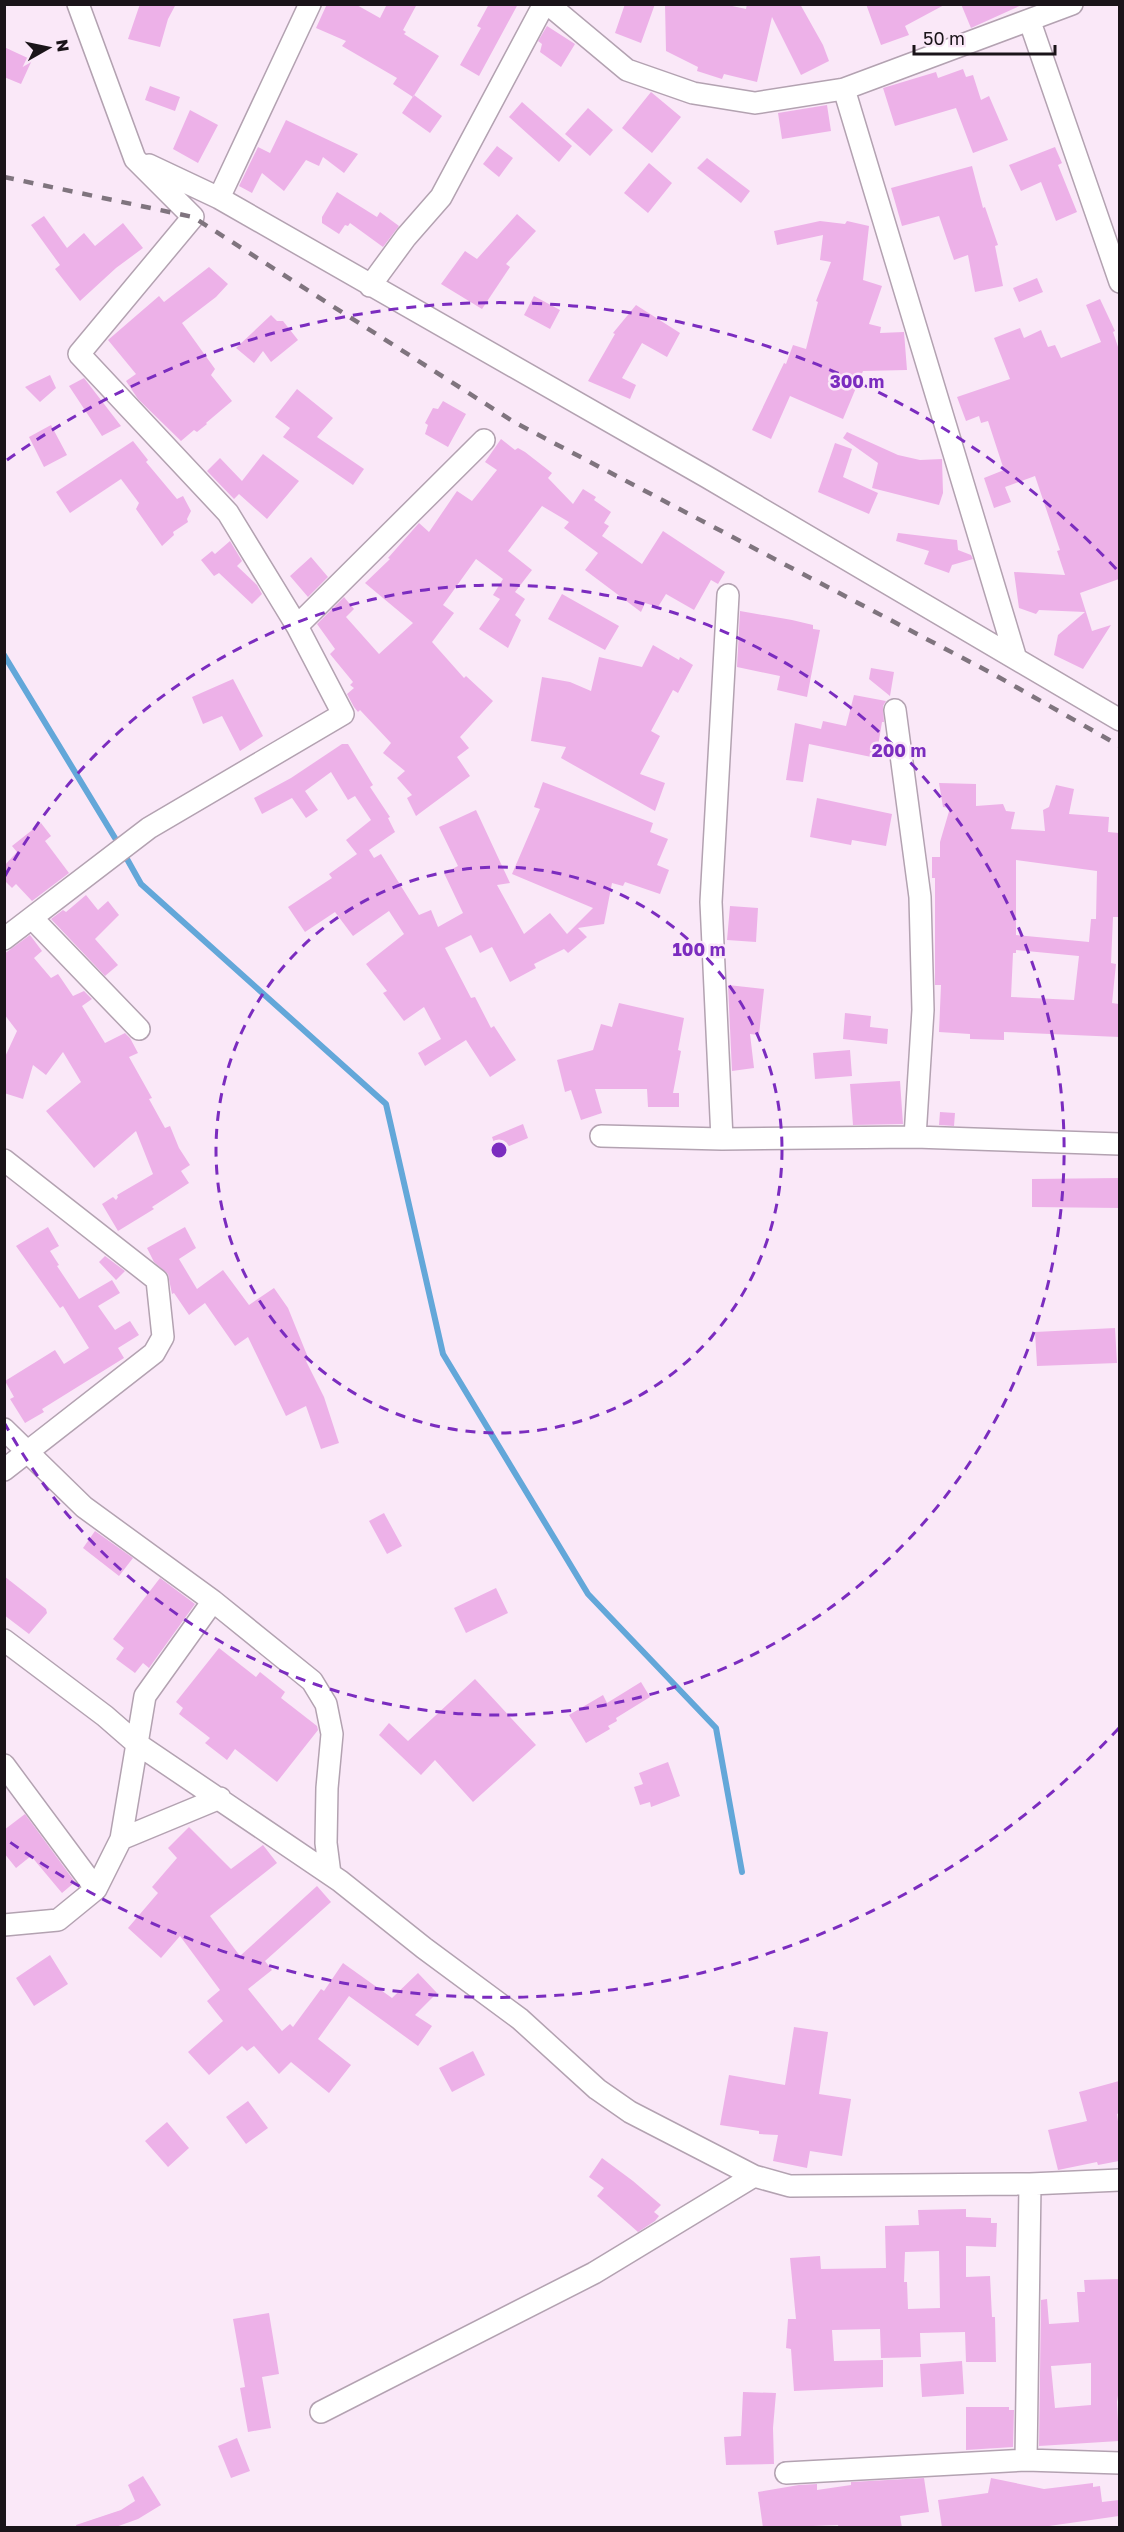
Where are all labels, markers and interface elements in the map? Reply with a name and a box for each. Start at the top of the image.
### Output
north arrow [18,18,78,78]
scale bar [914,18,1055,56]
text: 50 m [923,27,965,49]
text: N [52,38,74,53]
text: 300 m [830,370,884,392]
text: 200 m [872,739,926,761]
text: 100 m [673,938,725,960]
centre of rings [489,1140,509,1160]

